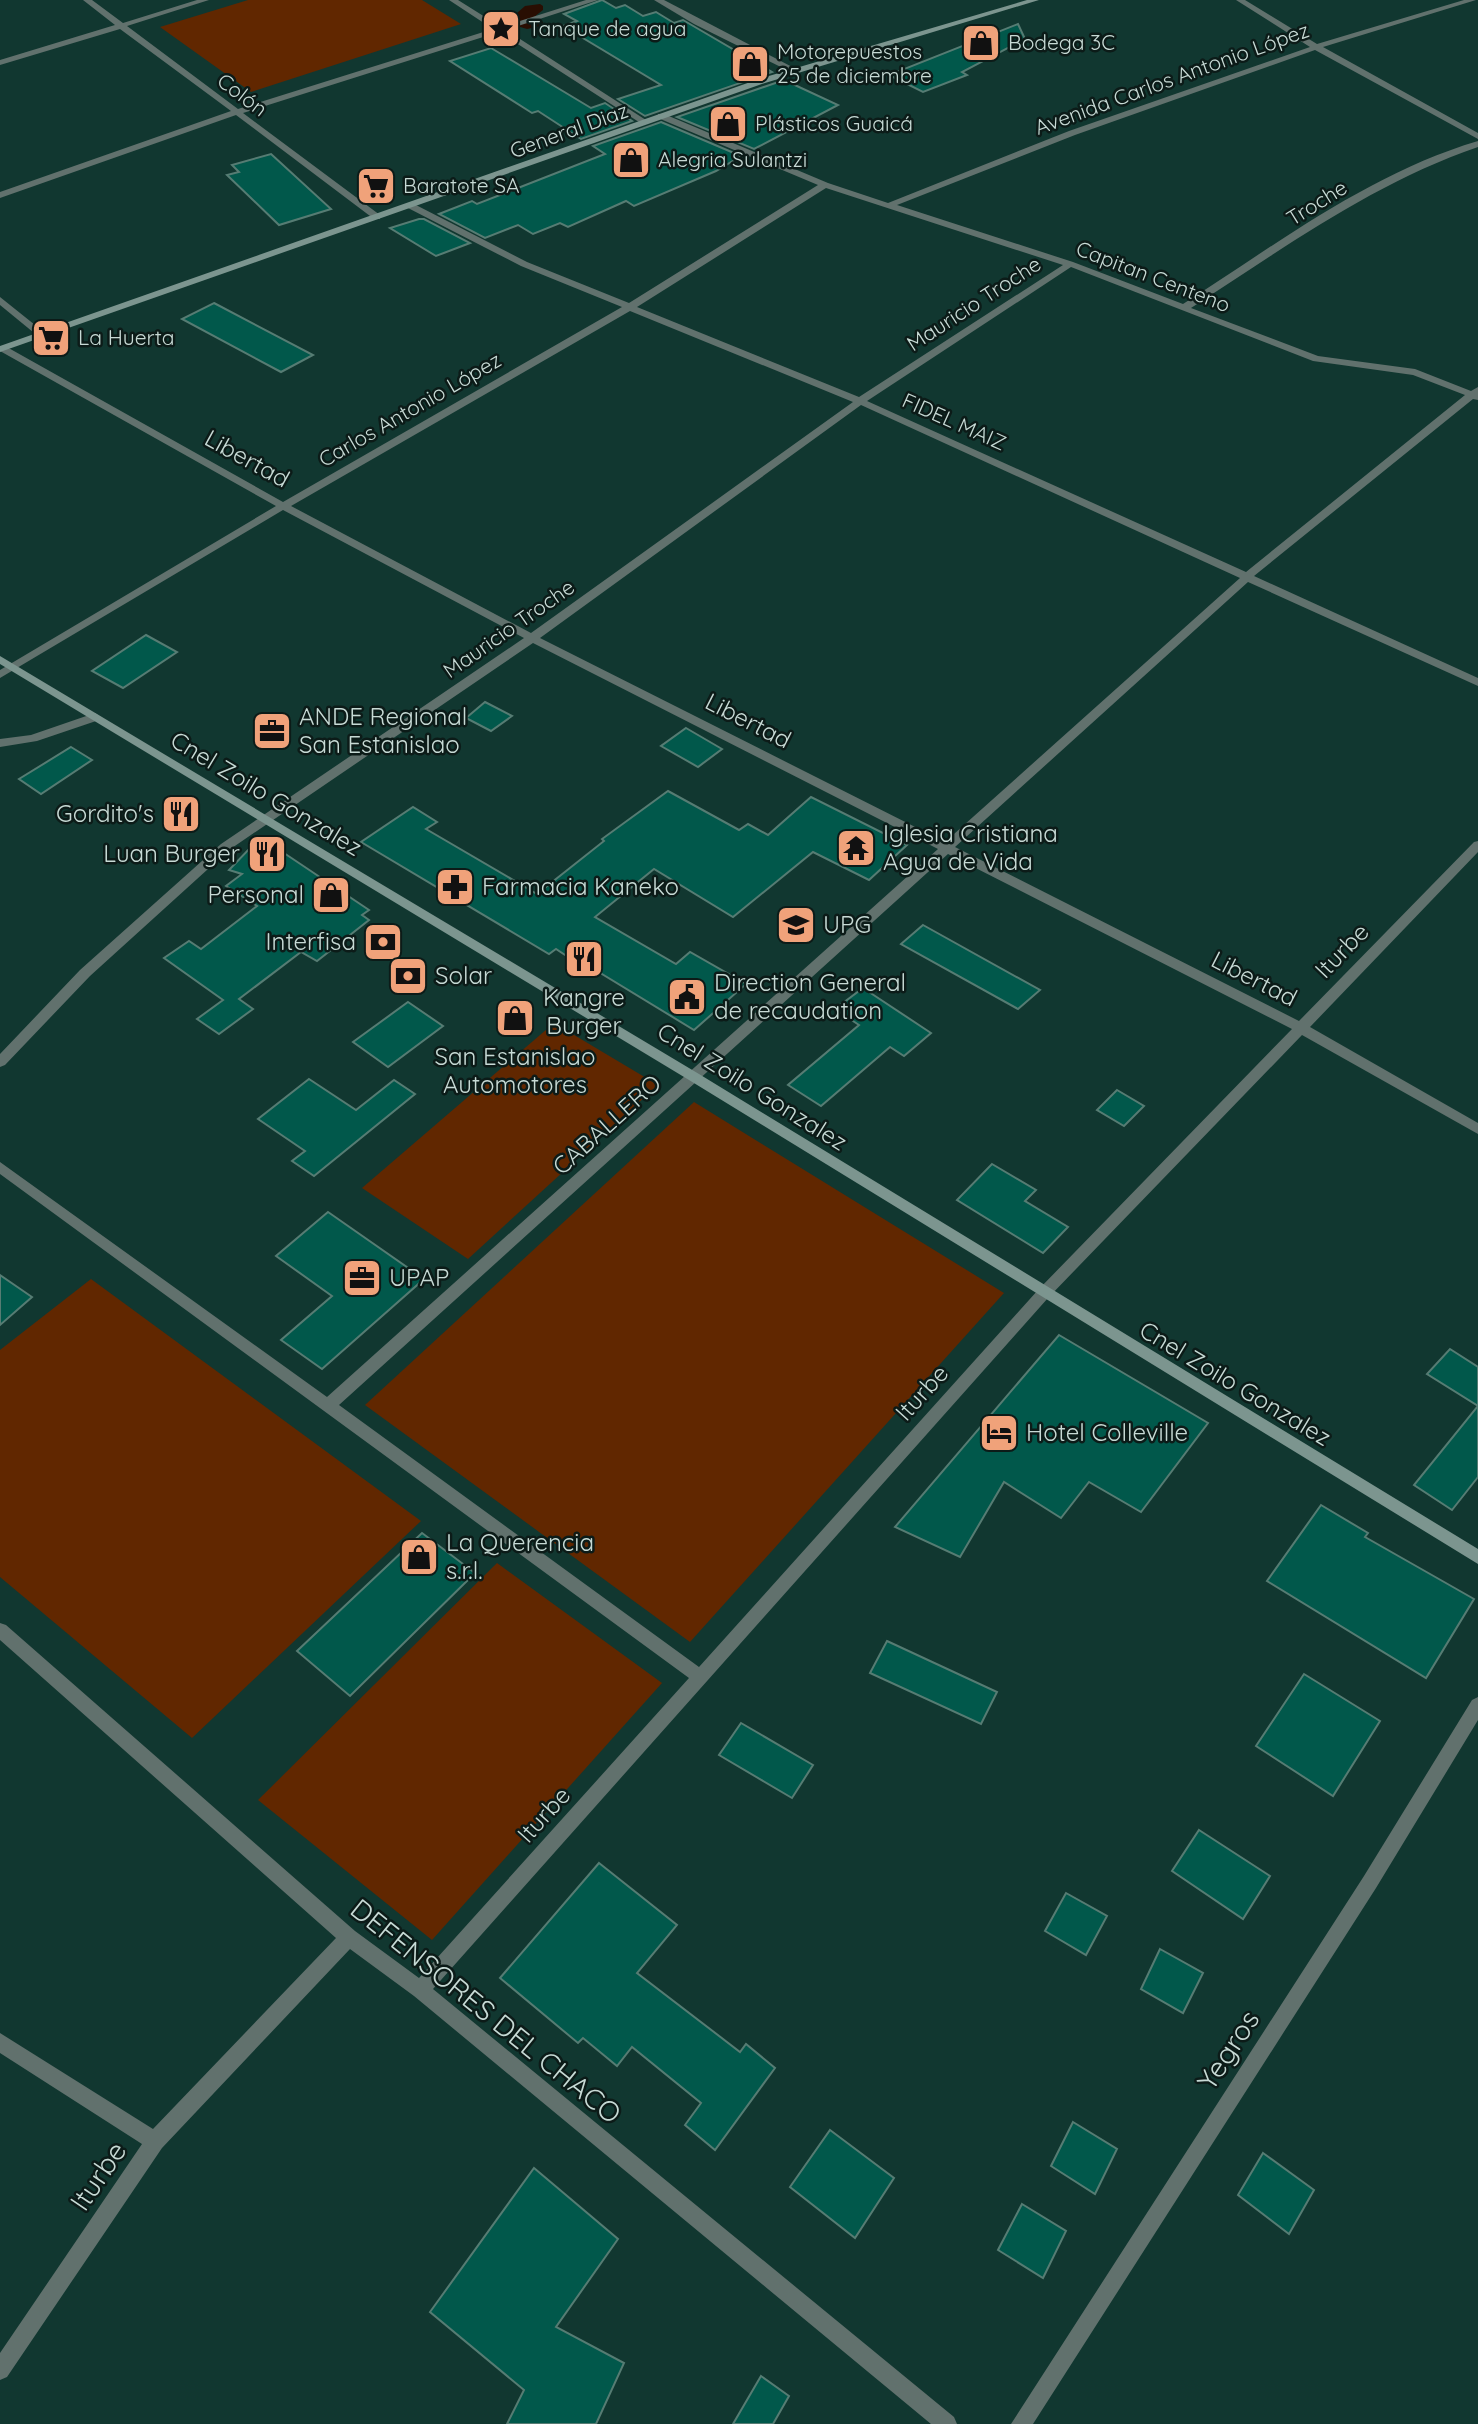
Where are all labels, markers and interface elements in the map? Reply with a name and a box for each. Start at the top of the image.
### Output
place icon: Tanque de agua [480,8,522,50]
place label: Tanque de agua [528,15,686,41]
street label: Avenida Carlos Antonio López [1031,16,1312,140]
shop icon: Bodega 3C [960,22,1002,64]
place label: Bodega 3C [1008,29,1115,55]
place label: Motorepuestos 25 de diciembre [777,38,932,88]
shop icon: Motorepuestos 25 de diciembre [729,43,771,85]
street label: Colón [212,67,273,121]
street label: General Diaz [506,97,631,163]
shop icon: Plásticos Guaicá [707,103,749,145]
place label: Plásticos Guaicá [755,110,913,136]
shop icon: Alegria Sulantzi [610,139,652,181]
place label: Alegria Sulantzi [658,146,807,172]
supermarket icon: Baratote SA [355,165,397,207]
place label: Baratote SA [403,172,520,198]
street label: Troche [1281,174,1352,231]
street label: Capitan Centeno [1073,235,1234,317]
street label: Mauricio Troche [902,250,1045,356]
supermarket icon: La Huerta [30,317,72,359]
place label: La Huerta [78,324,175,350]
street label: Carlos Antonio López [314,346,505,472]
street label: FIDEL MAIZ [899,387,1010,455]
street label: Libertad [200,423,295,494]
street label: Mauricio Troche [438,573,579,683]
street label: Libertad [700,686,796,754]
place label: ANDE Regional San Estanislao [299,701,467,759]
office icon: ANDE Regional San Estanislao [251,710,293,752]
street label: Cnel Zoilo Gonzalez [165,724,368,862]
restaurant icon: Gordito's [160,793,202,835]
place label: Gordito's [56,798,154,828]
place label: Iglesia Cristiana Agua de Vida [883,818,1058,876]
temple icon: Iglesia Cristiana Agua de Vida [835,827,877,869]
restaurant icon: Luan Burger [246,833,288,875]
place label: Luan Burger [103,838,240,868]
pharmacy icon: Farmacia Kaneko [434,866,476,908]
place label: Farmacia Kaneko [482,871,679,901]
shop icon: Personal [310,874,352,916]
place label: Personal [207,879,304,909]
school or university icon: UPG [775,904,817,946]
place label: UPG [823,909,871,939]
street label: Iturbe [1308,916,1375,984]
bank icon: Interfisa [362,921,404,963]
place label: Interfisa [266,926,356,956]
restaurant icon: Kangre Burger [563,938,605,980]
street label: Libertad [1206,944,1302,1012]
bank icon: Solar [387,955,429,997]
place label: Solar [435,960,492,990]
place label: Direction General de recaudation [714,967,906,1025]
public building icon: Direction General de recaudation [666,976,708,1018]
place label: Kangre Burger [543,982,625,1040]
shop icon: San Estanislao Automotores [494,997,536,1039]
street label: Cnel Zoilo Gonzalez [652,1016,853,1157]
place label: San Estanislao Automotores [435,1041,595,1099]
street label: CABALLERO [546,1068,667,1181]
office icon: UPAP [341,1257,383,1299]
place label: UPAP [389,1262,449,1292]
street label: Cnel Zoilo Gonzalez [1134,1314,1337,1452]
street label: Iturbe [888,1358,954,1427]
hotel icon: Hotel Colleville [978,1412,1020,1454]
place label: Hotel Colleville [1026,1417,1188,1447]
place label: La Querencia s.r.l. [446,1527,594,1585]
shop icon: La Querencia s.r.l. [398,1536,440,1578]
street label: Iturbe [510,1780,576,1849]
street label: DEFENSORES DEL CHACO [344,1891,629,2131]
street label: Yegros [1189,2003,1266,2096]
street label: Iturbe [62,2134,133,2217]

